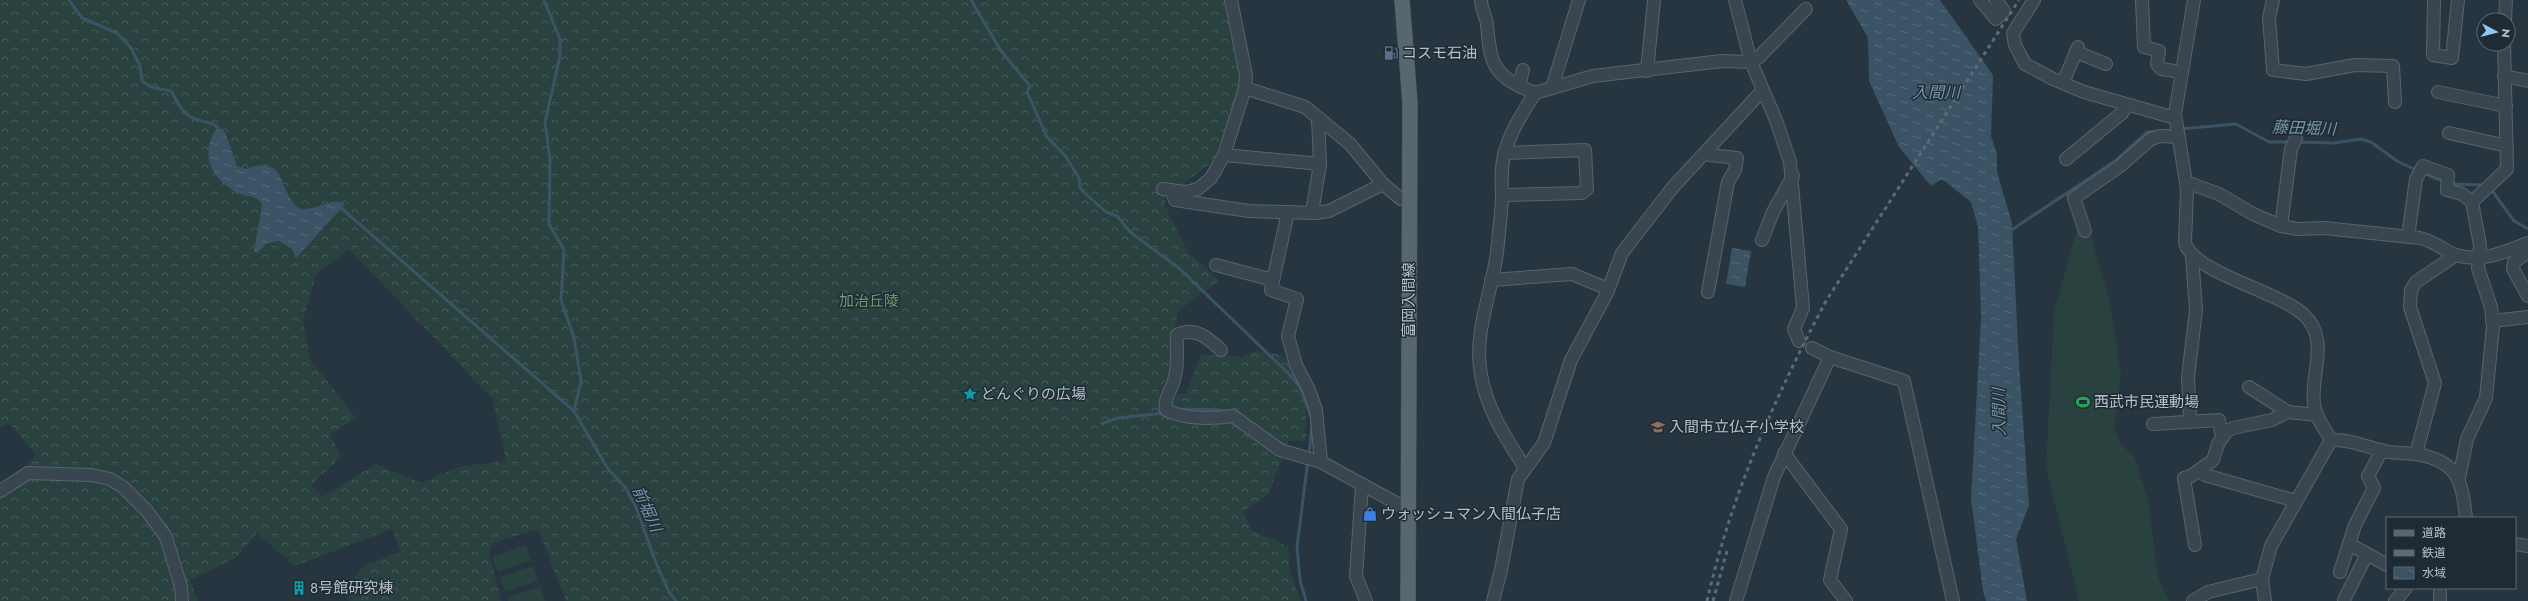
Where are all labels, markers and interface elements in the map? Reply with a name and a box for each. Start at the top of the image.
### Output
north arrow [2476,12,2516,52]
text: N [2497,28,2514,39]
place label: コスモ石油 [1402,42,1477,64]
fuel station icon: コスモ石油 [1383,45,1399,61]
water label: 入間川 [1912,81,1962,104]
water label: 藤田堀川 [2272,115,2338,141]
street label: 富岡入間線 [1398,262,1420,338]
park label: 加治丘陵 [839,290,899,312]
place label: どんぐりの広場 [981,383,1086,405]
place icon: どんぐりの広場 [962,386,978,402]
water label: 入間川 [1987,386,2011,436]
place label: 西武市民運動場 [2094,391,2199,413]
sports icon: 西武市民運動場 [2075,394,2091,410]
place label: 入間市立仏子小学校 [1669,416,1804,438]
school or university icon: 入間市立仏子小学校 [1650,419,1666,435]
water label: 前堀川 [627,482,668,537]
place label: ウォッシュマン入間仏子店 [1381,503,1561,525]
shop icon: ウォッシュマン入間仏子店 [1362,506,1378,522]
legend [2386,517,2516,589]
text: 道路 [2422,524,2446,542]
text: 鉄道 [2422,544,2446,562]
text: 水域 [2422,564,2446,582]
place label: 8号館研究棟 [310,577,393,599]
building icon: 8号館研究棟 [291,580,307,596]

